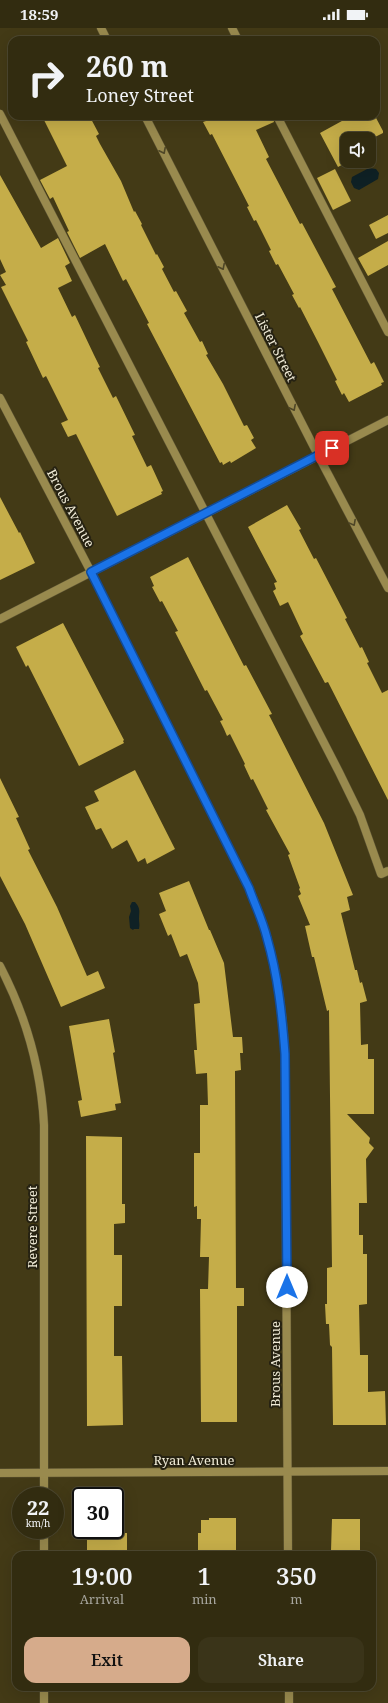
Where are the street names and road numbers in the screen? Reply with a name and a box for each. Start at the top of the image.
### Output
street label: Lister Street [251,309,301,385]
street label: Brous Avenue [43,466,99,550]
street label: Revere Street [23,1185,41,1268]
street label: Brous Avenue [266,1321,284,1407]
street label: Ryan Avenue [153,1451,235,1469]

